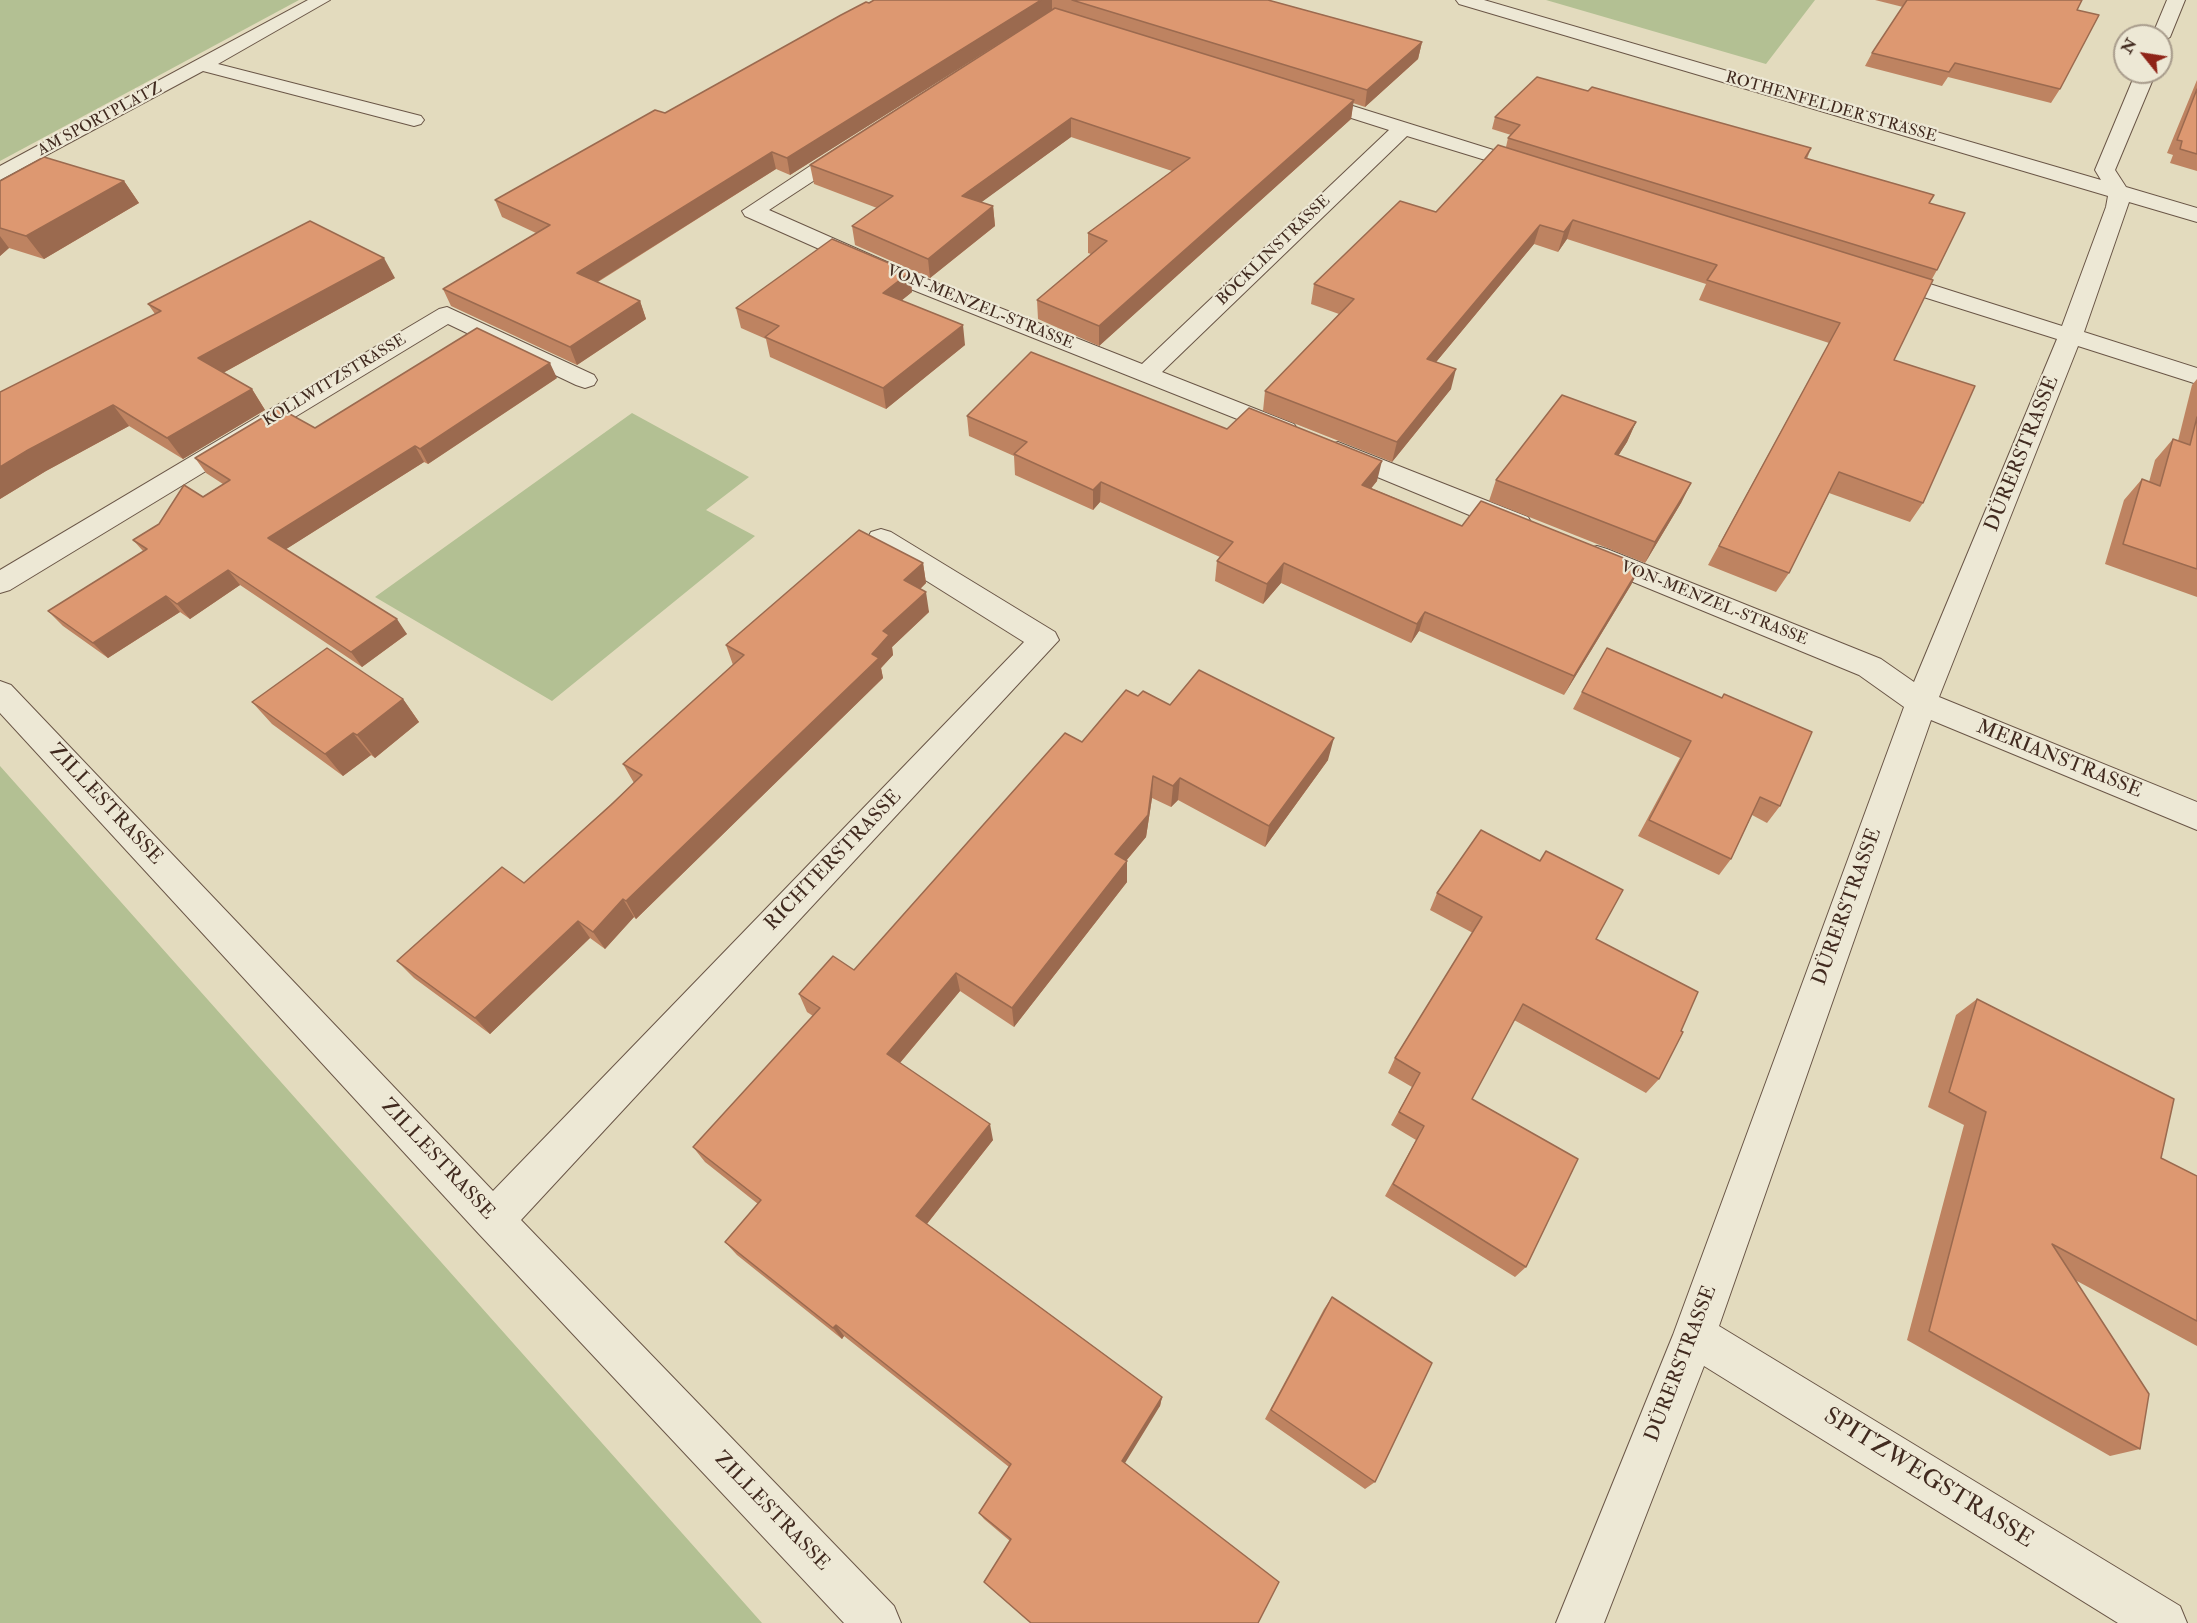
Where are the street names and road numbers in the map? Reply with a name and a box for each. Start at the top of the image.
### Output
street label: ROTHENFELDER STRASSE [1723,69,1939,147]
street label: AM SPORTPLATZ [35,79,165,161]
street label: BÖCKLINSTRASSE [1213,192,1335,310]
street label: VON-MENZEL-STRASSE [884,262,1076,354]
street label: KOLLWITZSTRASSE [260,331,410,431]
street label: DÜRERSTRASSE [1981,373,2065,535]
street label: VON-MENZEL-STRASSE [1618,558,1810,650]
street label: MERIANSTRASSE [1973,716,2145,804]
street label: ZILLESTRASSE [43,740,167,870]
street label: RICHTERSTRASSE [761,786,907,936]
street label: DÜRERSTRASSE [1808,825,1888,989]
street label: ZILLESTRASSE [375,1095,499,1225]
street label: DÜRERSTRASSE [1641,1282,1723,1446]
street label: SPITZWEGSTRASSE [1818,1403,2038,1555]
street label: ZILLESTRASSE [708,1448,834,1576]

